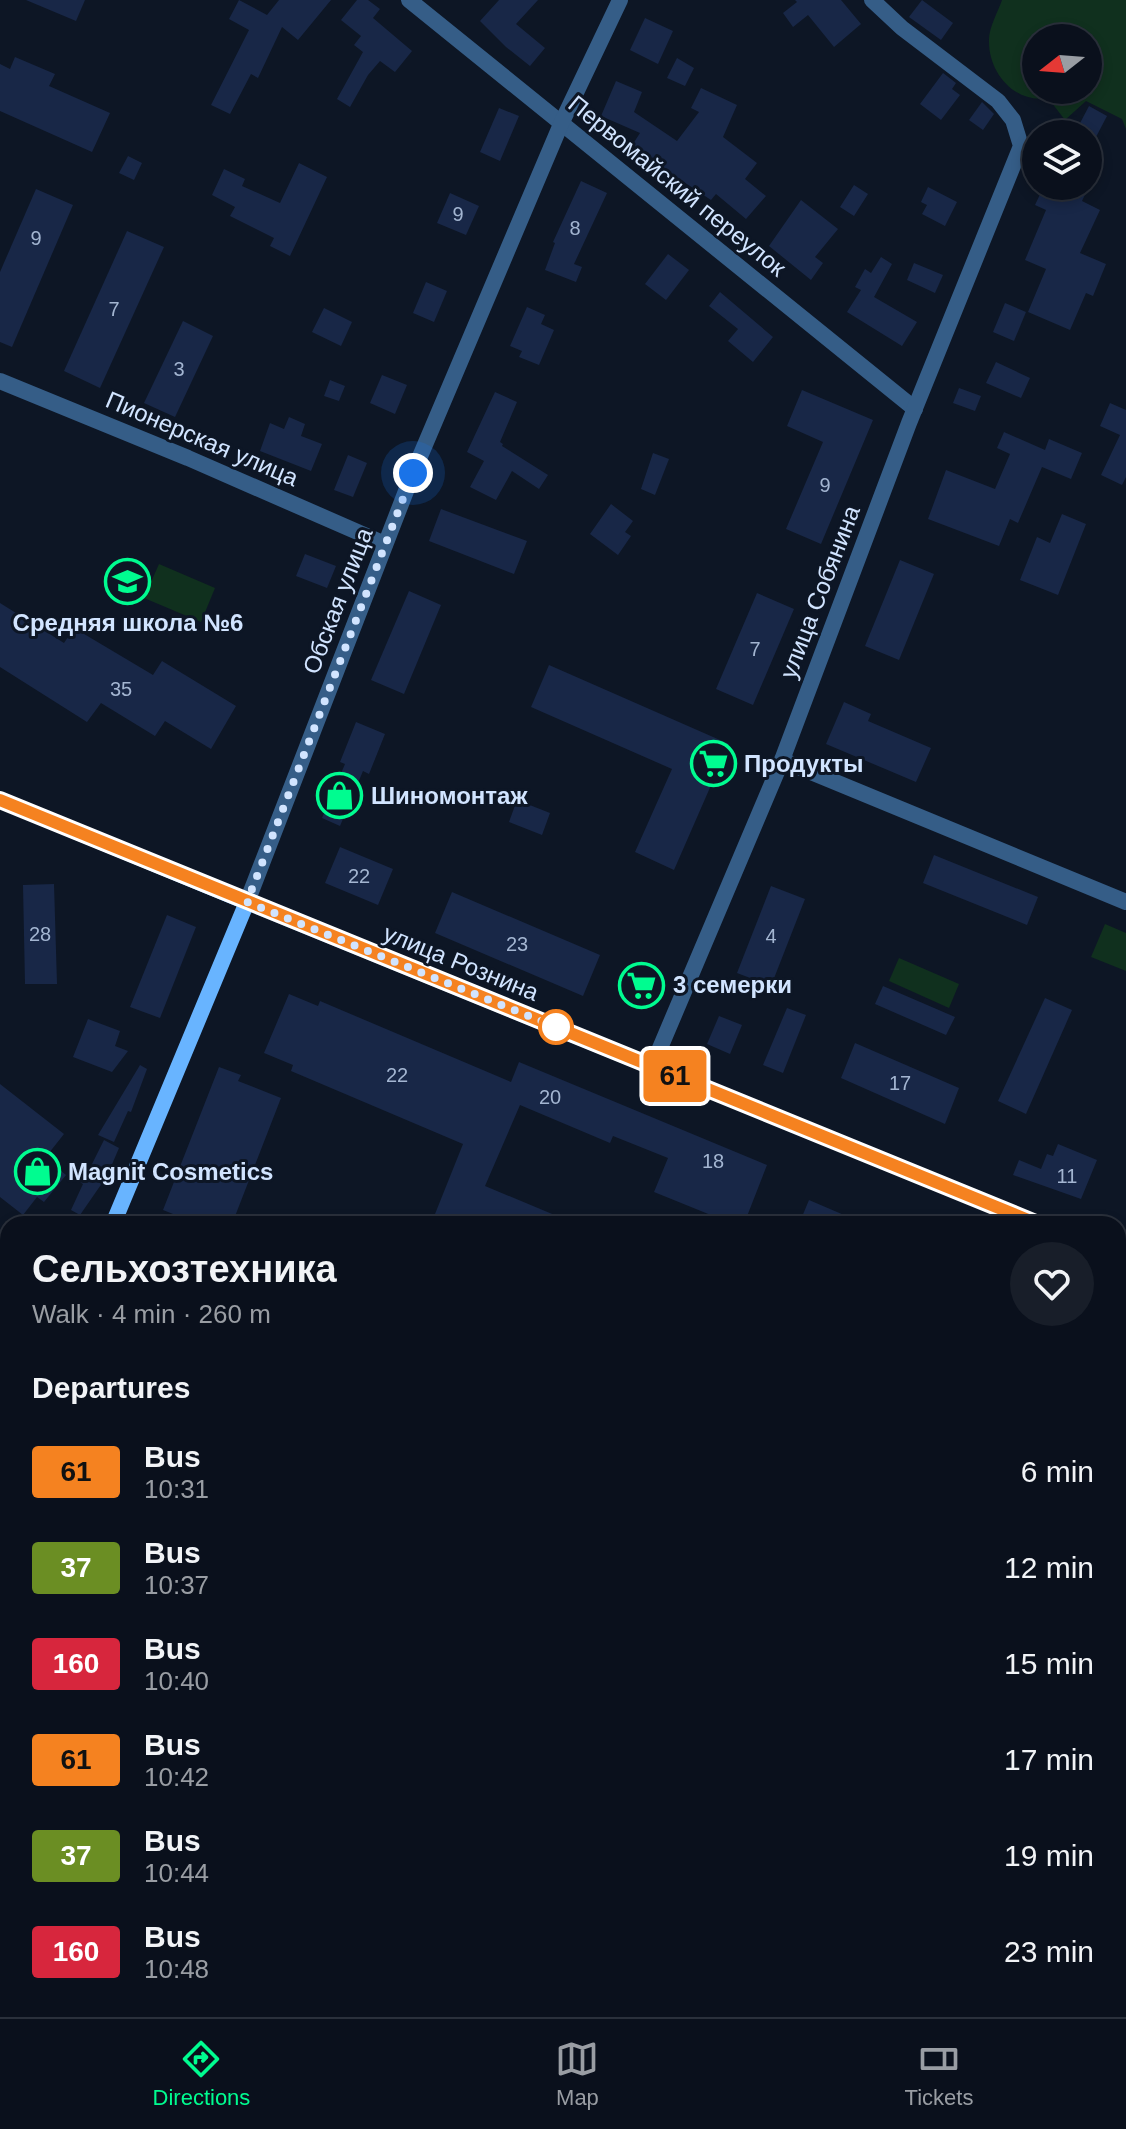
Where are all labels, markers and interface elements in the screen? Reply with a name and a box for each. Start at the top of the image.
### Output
north arrow [1022,24,1102,104]
map controls [1022,24,1102,200]
street label: Первомайский переулок [563,90,792,282]
button: layers [1022,120,1102,200]
house number: 9 [452,203,464,225]
house number: 8 [569,217,581,239]
house number: 9 [30,227,42,249]
house number: 7 [108,298,120,320]
house number: 3 [173,358,185,380]
street label: Пионерская улица [102,386,303,491]
your location [393,453,433,493]
house number: 9 [819,474,831,496]
street label: улица Собянина [774,501,865,682]
street label: Обская улица [297,523,378,678]
school or university icon: Средняя школа №6 [104,557,152,605]
place label: Средняя школа №6 [13,609,243,636]
house number: 7 [749,638,761,660]
house number: 35 [110,678,132,700]
supermarket icon: Продукты [689,740,737,788]
place label: Продукты [744,750,863,777]
shop icon: Шиномонтаж [316,772,364,820]
place label: Шиномонтаж [371,782,528,809]
house number: 22 [348,865,370,887]
street label: улица Рознина [380,919,543,1006]
house number: 28 [29,923,51,945]
house number: 4 [765,925,777,947]
house number: 23 [506,933,528,955]
supermarket icon: 3 семерки [618,961,666,1009]
place label: 3 семерки [673,971,792,998]
unlabelled marker [539,1010,573,1044]
line badge: 61 [639,1050,711,1102]
text: 61 [659,1060,691,1091]
house number: 22 [386,1064,408,1086]
house number: 17 [889,1072,911,1094]
house number: 20 [539,1086,561,1108]
shop icon: Magnit Cosmetics [13,1148,61,1196]
house number: 18 [702,1150,724,1172]
place label: Magnit Cosmetics [68,1158,273,1185]
house number: 11 [1057,1165,1077,1187]
button: heart [1010,1242,1094,1326]
text: Сельхозтехника [32,1248,337,1290]
text: Walk · 4 min · 260 m [32,1299,271,1329]
text: Departures [32,1371,190,1404]
text: Bus [144,1440,201,1473]
text: 6 min [1021,1455,1094,1488]
text: 61 [60,1456,92,1487]
text: 10:31 [144,1474,209,1504]
text: Bus [144,1536,201,1569]
text: 12 min [1004,1551,1094,1584]
text: 37 [60,1552,92,1583]
text: 10:37 [144,1570,209,1600]
text: Bus [144,1632,201,1665]
text: 15 min [1004,1647,1094,1680]
text: 160 [53,1648,99,1679]
text: 10:40 [144,1666,209,1696]
text: Bus [144,1728,201,1761]
text: 17 min [1004,1743,1094,1776]
text: 61 [60,1744,92,1775]
text: 10:42 [144,1762,209,1792]
text: Bus [144,1824,201,1857]
text: 19 min [1004,1839,1094,1872]
text: 37 [60,1840,92,1871]
text: 10:44 [144,1858,209,1888]
text: Bus [144,1920,201,1953]
text: 23 min [1004,1935,1094,1968]
text: 160 [53,1936,99,1967]
text: 10:48 [144,1954,209,1984]
tab: Directions [153,2037,250,2111]
tab: Map [555,2037,599,2111]
tab: Tickets [905,2037,973,2111]

